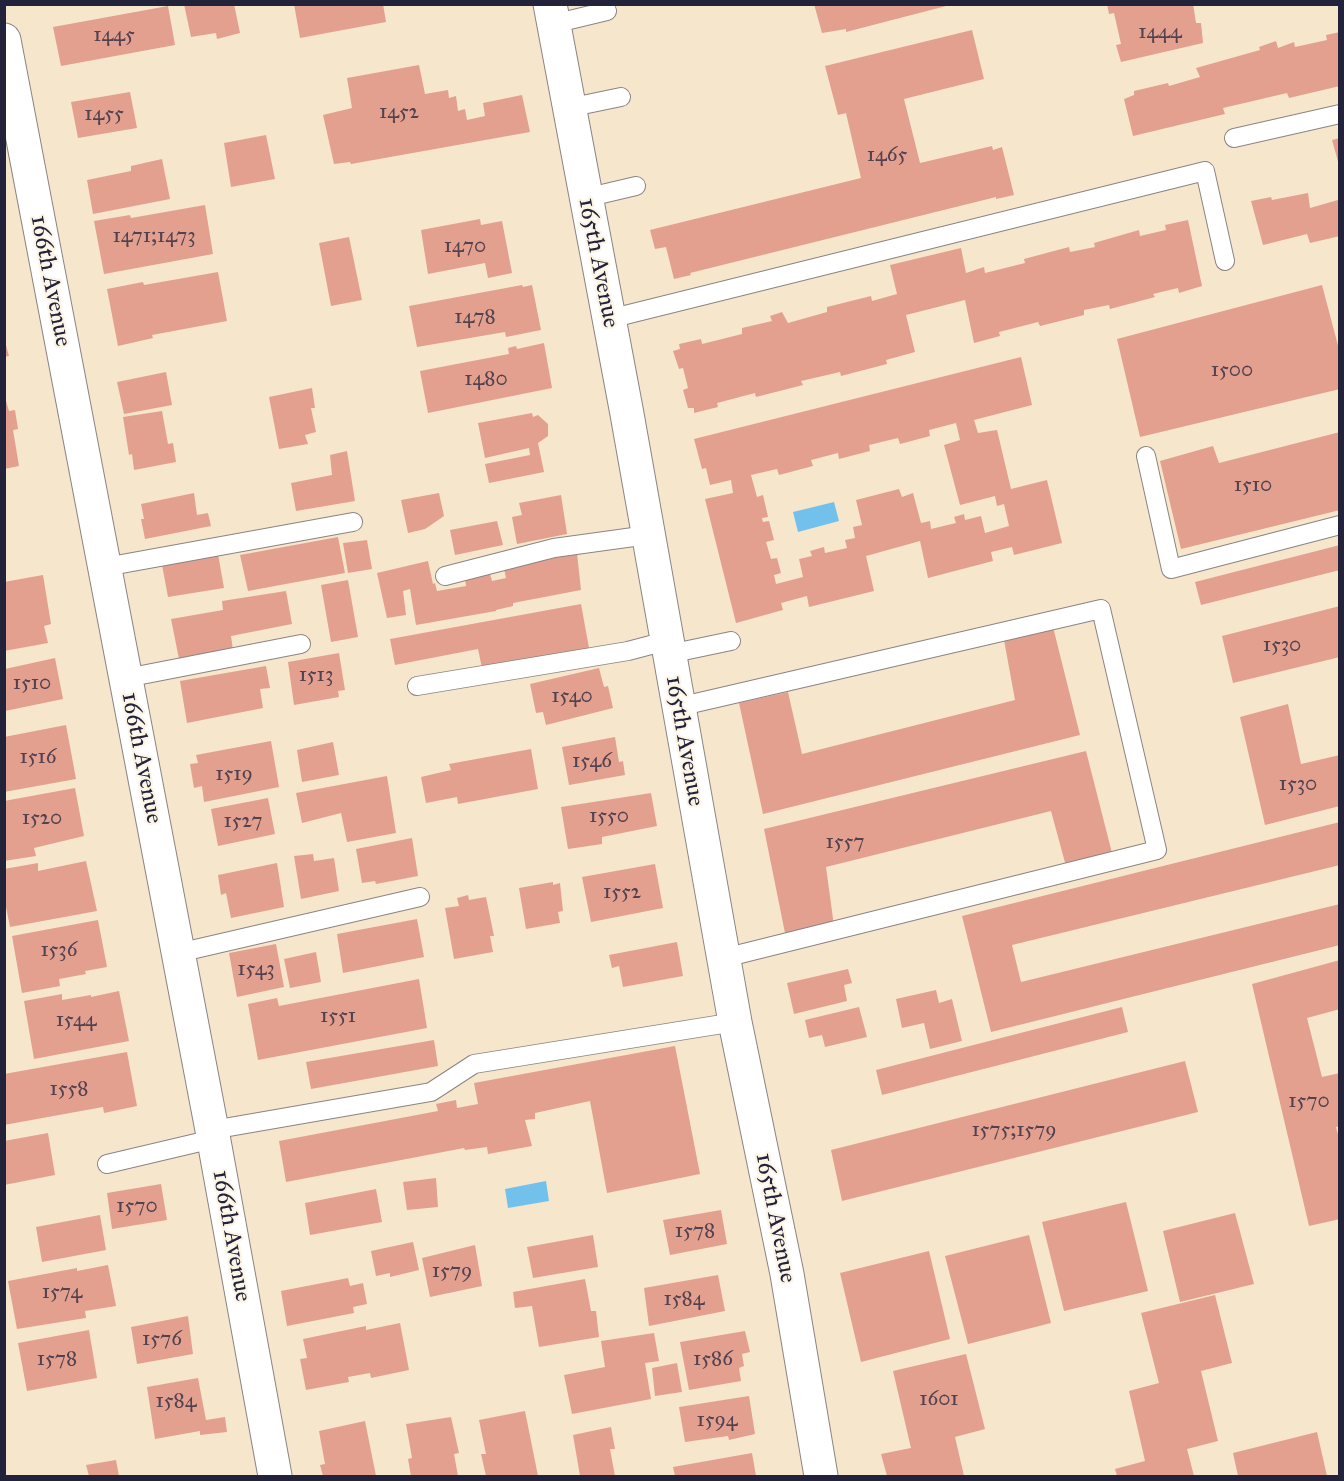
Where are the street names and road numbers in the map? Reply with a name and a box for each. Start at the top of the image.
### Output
street label: 165th Avenue [571,195,625,331]
street label: 166th Avenue [23,213,77,349]
street label: 165th Avenue [658,674,710,808]
street label: 166th Avenue [114,690,168,826]
street label: 165th Avenue [748,1150,802,1286]
street label: 166th Avenue [205,1168,257,1304]

